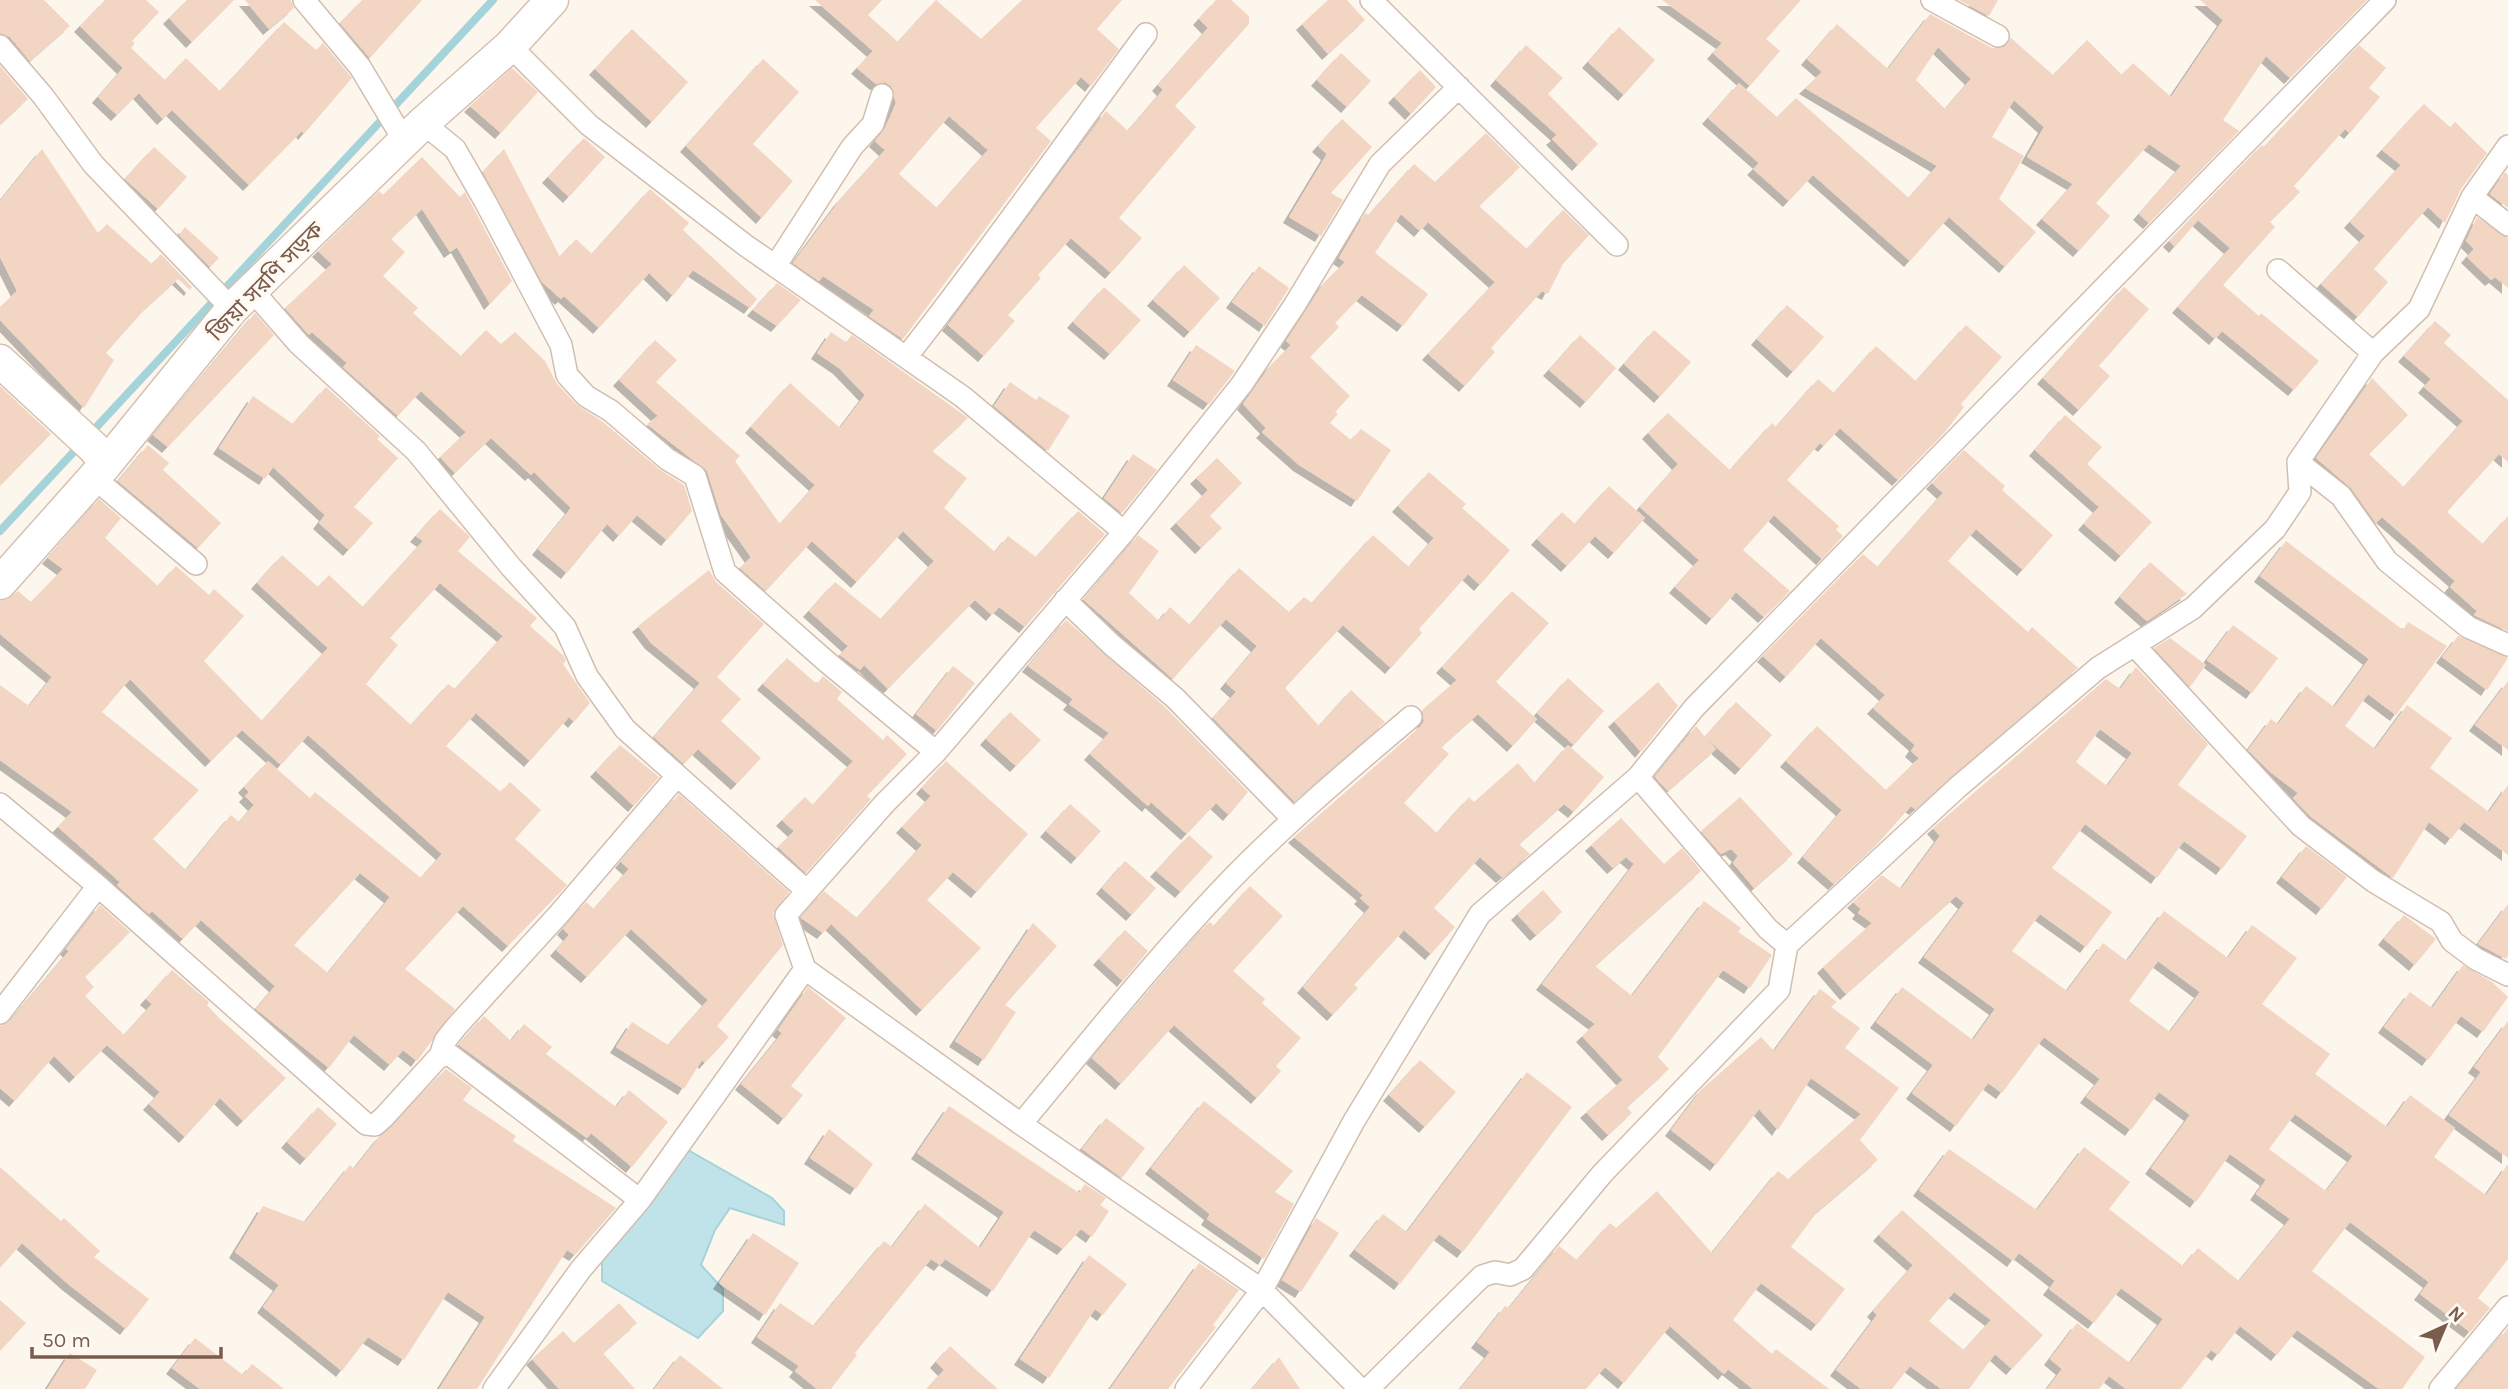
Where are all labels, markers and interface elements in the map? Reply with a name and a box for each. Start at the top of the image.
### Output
street label: জিয়া সরণি সড়ক [201,216,329,347]
north arrow [2410,1291,2480,1361]
text: N [2444,1302,2469,1327]
scale bar [32,1316,220,1360]
text: 50 m [42,1328,91,1352]

